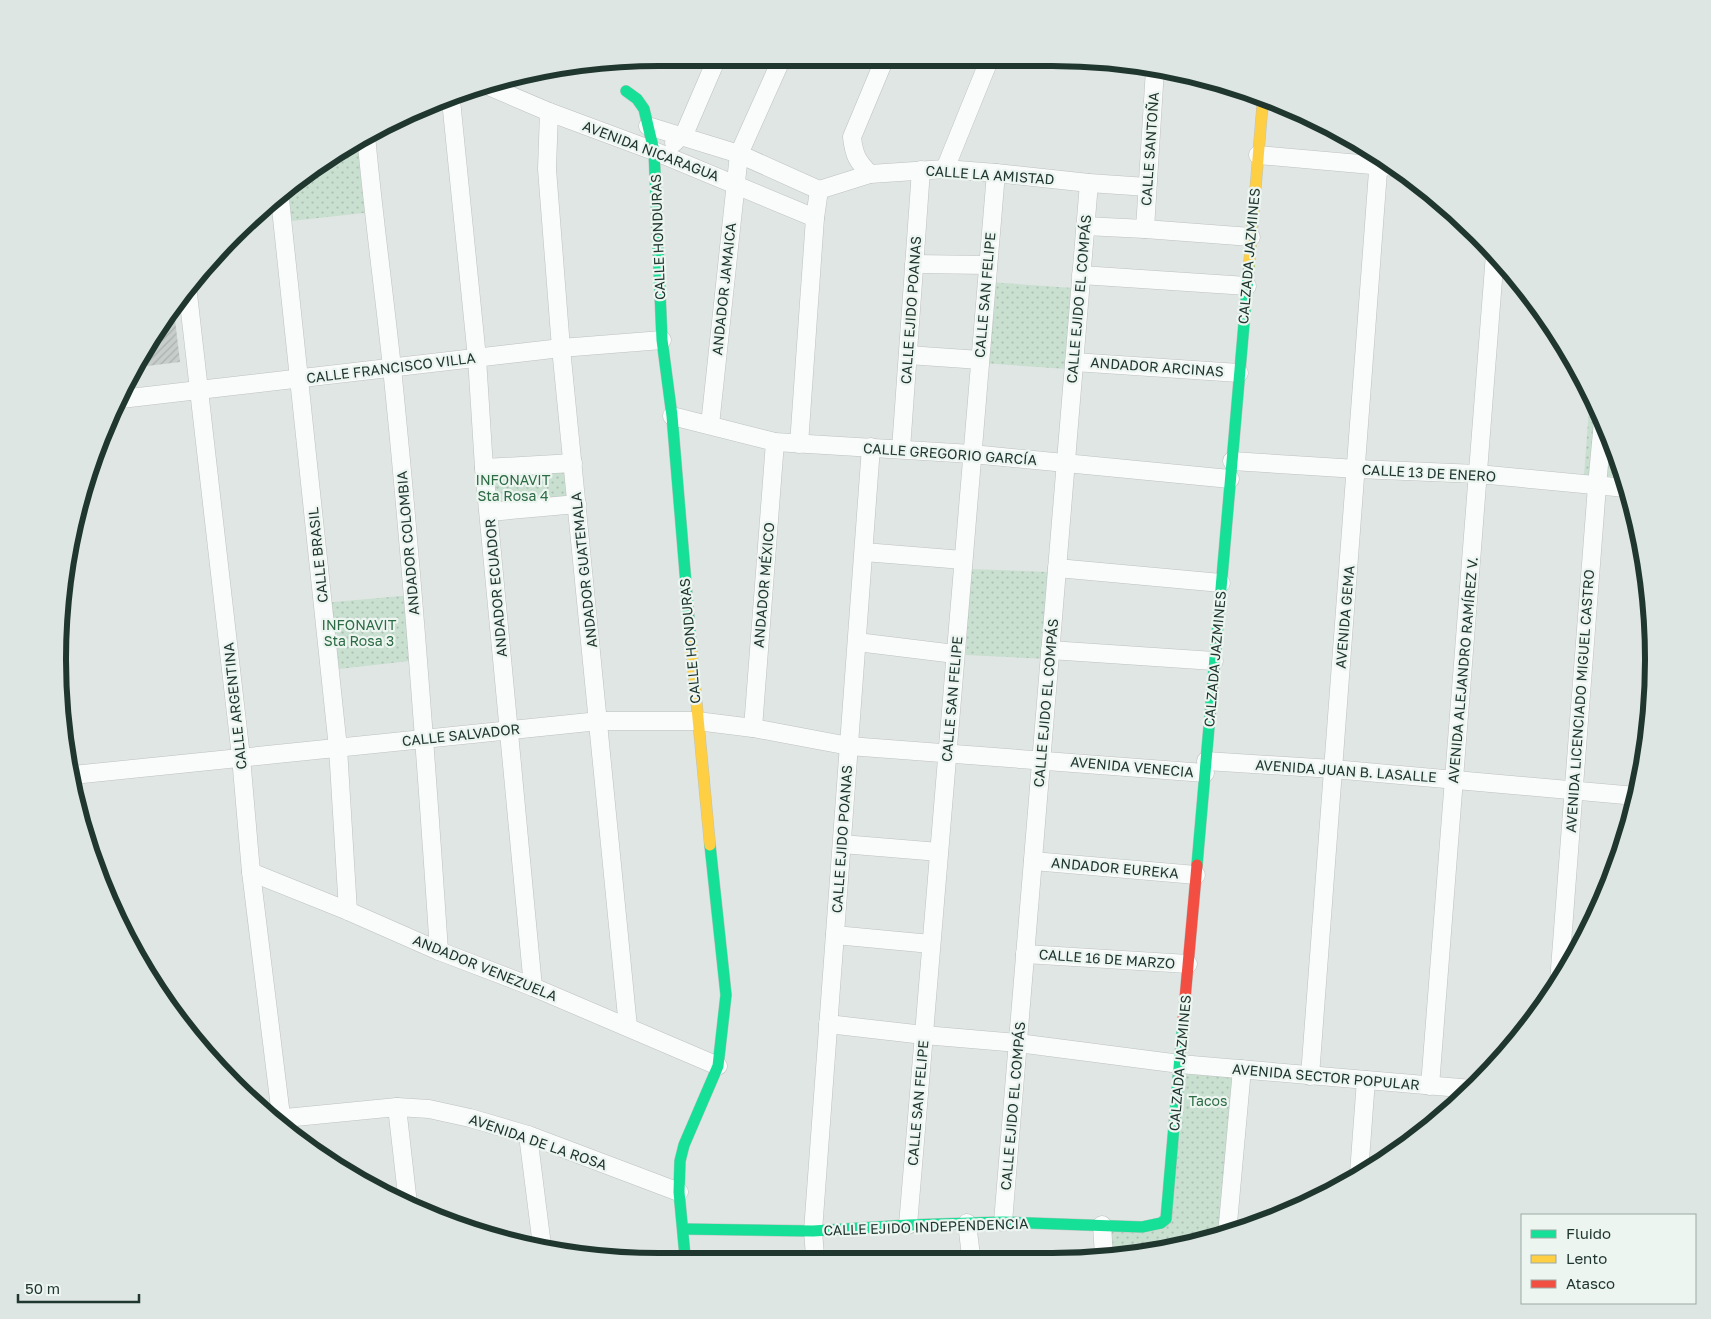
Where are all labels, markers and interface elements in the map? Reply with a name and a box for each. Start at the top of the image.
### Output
street label: CALLE SANTOÑA [1137,91,1162,207]
street label: AVENIDA NICARAGUA [581,117,722,185]
street label: CALLE LA AMISTAD [925,162,1055,187]
street label: CALLE HONDURAS [647,174,668,300]
street label: CALZADA JAZMINES [1234,187,1263,325]
street label: CALLE EJIDO EL COMPÁS [1063,214,1094,384]
street label: ANDADOR JAMAICA [708,221,739,356]
street label: CALLE SAN FELIPE [971,231,998,358]
street label: CALLE EJIDO POANAS [897,235,924,385]
street label: CALLE FRANCISCO VILLA [305,349,477,386]
street label: ANDADOR ARCINAS [1090,353,1224,380]
street label: CALLE GREGORIO GARCÍA [863,439,1038,468]
street label: CALLE 13 DE ENERO [1361,460,1497,485]
street label: ANDADOR COLOMBIA [393,469,422,616]
park label: INFONAVIT Sta Rosa 4 [476,471,551,504]
street label: ANDADOR GUATEMALA [567,491,600,649]
street label: CALLE BRASIL [304,506,331,604]
street label: ANDADOR ECUADOR [481,518,510,658]
street label: ANDADOR MÉXICO [750,521,777,649]
street label: AVENIDA ALEJANDRO RAMÍREZ V. [1444,556,1481,784]
street label: AVENIDA GEMA [1332,564,1358,669]
street label: AVENIDA LICENCIADO MIGUEL CASTRO [1562,569,1597,833]
street label: CALLE HONDURAS [676,578,703,705]
street label: CALZADA JAZMINES [1200,590,1229,728]
park label: INFONAVIT Sta Rosa 3 [322,616,397,649]
street label: CALLE EJIDO EL COMPÁS [1030,618,1061,788]
street label: CALLE SAN FELIPE [938,635,965,762]
street label: CALLE ARGENTINA [219,641,250,770]
street label: CALLE SALVADOR [401,720,521,749]
street label: AVENIDA VENECIA [1070,753,1195,780]
street label: AVENIDA JUAN B. LASALLE [1255,756,1437,785]
street label: CALLE EJIDO POANAS [828,764,855,914]
street label: ANDADOR EUREKA [1050,853,1180,882]
street label: ANDADOR VENEZUELA [411,931,560,1005]
street label: CALLE 16 DE MARZO [1038,945,1176,972]
street label: CALZADA JAZMINES [1165,994,1194,1132]
street label: CALLE EJIDO EL COMPÁS [997,1021,1028,1191]
street label: CALLE SAN FELIPE [904,1039,931,1166]
street label: AVENIDA SECTOR POPULAR [1232,1060,1421,1093]
park label: Tacos [1189,1092,1227,1109]
street label: AVENIDA DE LA ROSA [467,1110,610,1173]
street label: CALLE EJIDO INDEPENDENCIA [823,1214,1029,1239]
legend [1521,1214,1696,1304]
text: Fluido [1566,1224,1611,1242]
text: Lento [1566,1249,1607,1267]
scale bar [18,1272,139,1304]
text: Atasco [1566,1274,1615,1292]
text: 50 m [25,1279,60,1297]

